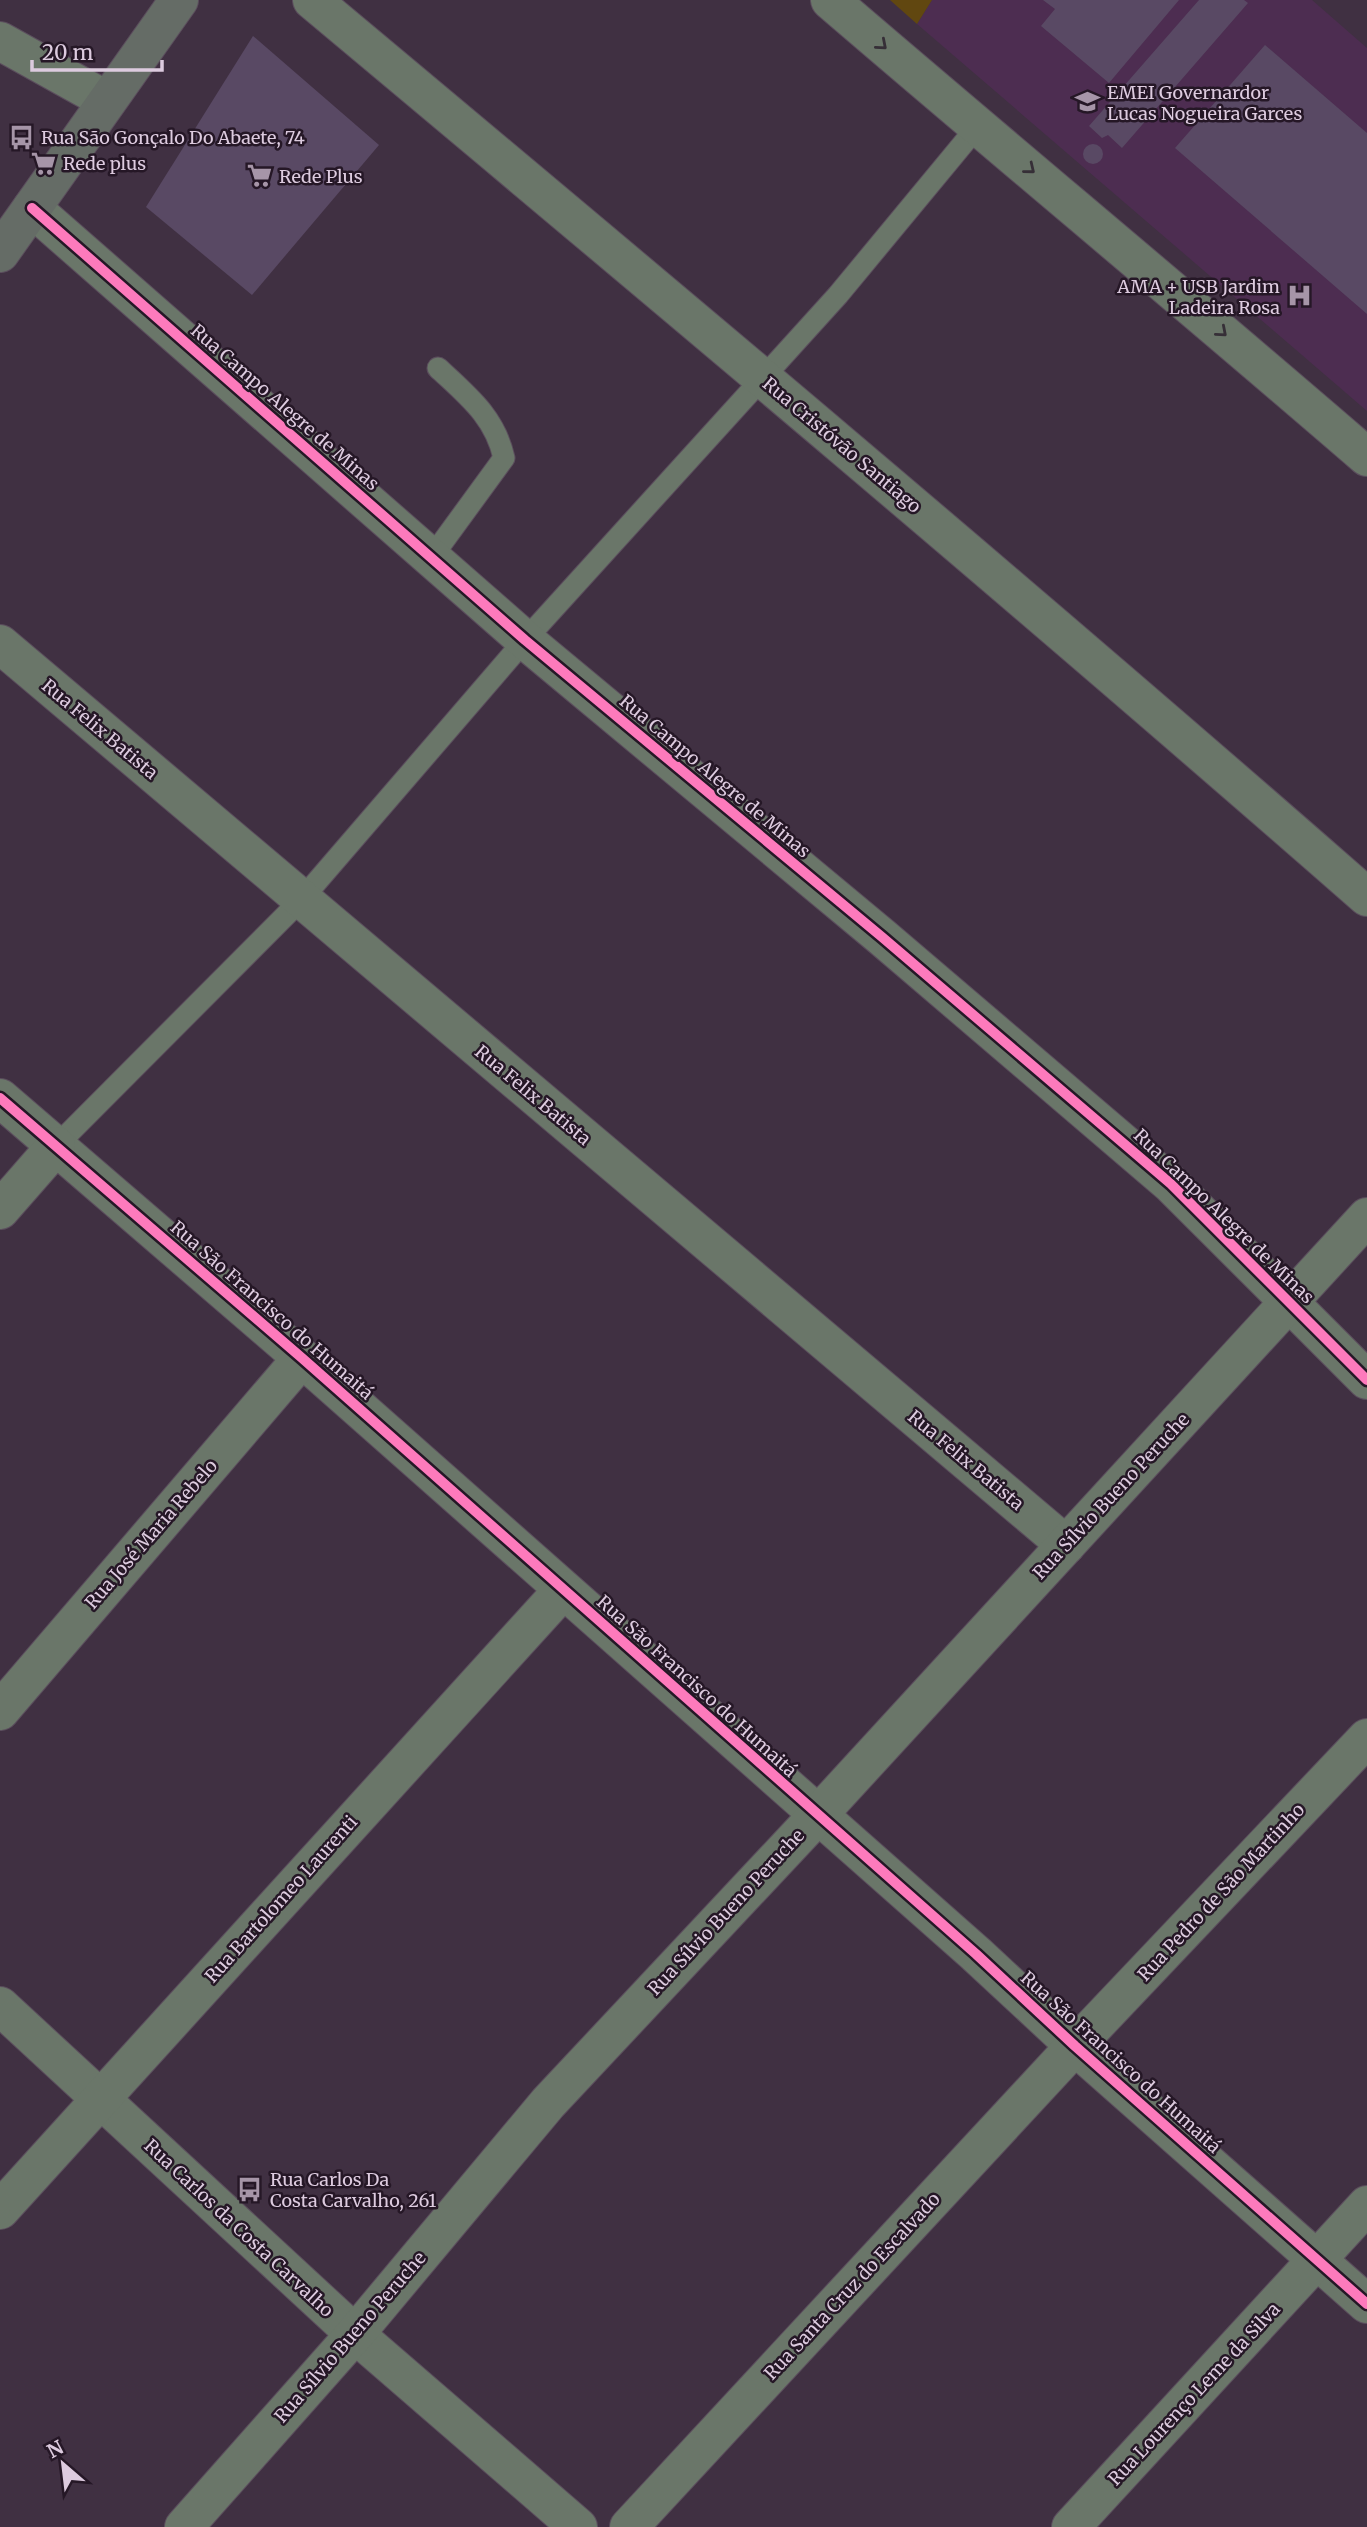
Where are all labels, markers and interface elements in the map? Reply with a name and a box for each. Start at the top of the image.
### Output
scale bar [32,28,161,72]
one-way arrow [873,37,886,49]
text: 20 m [42,39,94,66]
place label: EMEI Governardor Lucas Nogueira Garces [1107,81,1302,125]
school or university icon: EMEI Governardor Lucas Nogueira Garces [1073,88,1101,116]
bus stop icon: Rua São Gonçalo Do Abaete, 74 [7,123,35,151]
place label: Rua São Gonçalo Do Abaete, 74 [41,126,305,149]
supermarket icon: Rede plus [29,149,57,177]
place label: Rede plus [63,152,146,175]
one-way arrow [1022,161,1034,174]
supermarket icon: Rede Plus [245,162,273,190]
place label: Rede Plus [279,165,363,188]
place label: AMA + USB Jardim Ladeira Rosa [1116,275,1280,319]
hospital icon: AMA + USB Jardim Ladeira Rosa [1286,282,1314,310]
street label: Rua Campo Alegre de Minas [186,319,384,495]
one-way arrow [1214,324,1227,336]
street label: Rua Cristóvão Santiago [758,372,926,518]
street label: Rua Felix Batista [37,674,163,784]
street label: Rua Campo Alegre de Minas [615,689,815,863]
street label: Rua Felix Batista [470,1040,596,1150]
street label: Rua Campo Alegre de Minas [1129,1124,1319,1308]
street label: Rua São Francisco do Humaitá [166,1216,378,1405]
street label: Rua Felix Batista [903,1405,1029,1515]
street label: Rua Sílvio Bueno Peruche [1028,1408,1194,1584]
street label: Rua José Maria Rebelo [80,1455,222,1613]
street label: Rua São Francisco do Humaitá [592,1590,802,1782]
street label: Rua Pedro de São Martinho [1133,1798,1309,1986]
street label: Rua Bartolomeo Laurenti [200,1811,362,1987]
street label: Rua Sílvio Bueno Peruche [643,1824,809,2000]
street label: Rua São Francisco do Humaitá [1016,1966,1226,2158]
street label: Rua Carlos da Costa Carvalho [140,2134,338,2322]
place label: Rua Carlos Da Costa Carvalho, 261 [270,2168,436,2212]
bus stop icon: Rua Carlos Da Costa Carvalho, 261 [236,2175,264,2203]
street label: Rua Santa Cruz do Escalvado [759,2188,945,2384]
street label: Rua Sílvio Bueno Peruche [269,2247,431,2427]
street label: Rua Lourenço Leme da Silva [1103,2298,1285,2490]
north arrow [28,2429,98,2499]
text: N [43,2435,67,2463]

